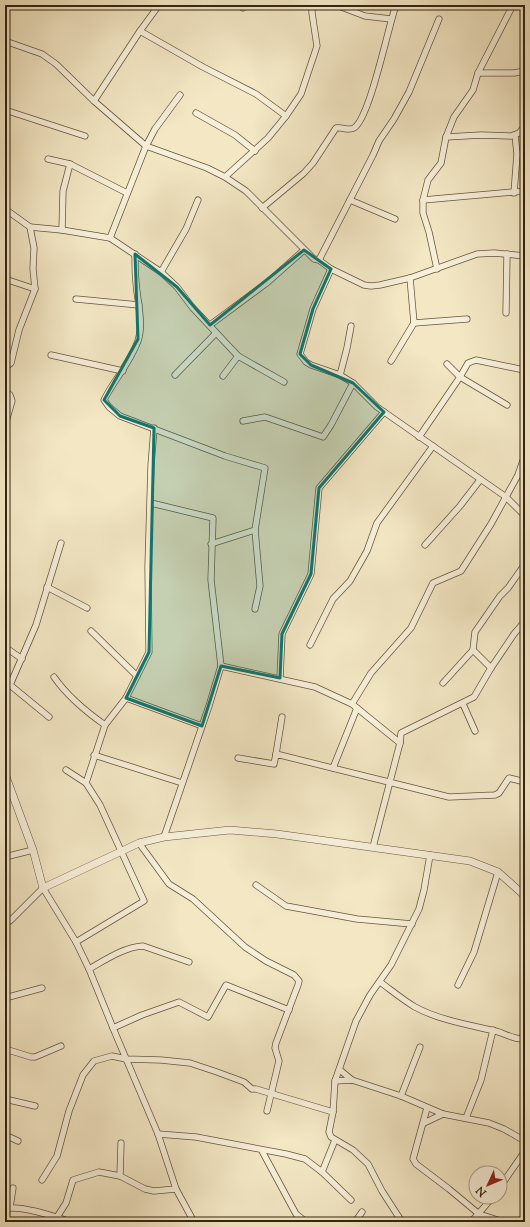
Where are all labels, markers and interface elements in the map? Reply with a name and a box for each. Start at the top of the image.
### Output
north arrow [468,1165,508,1205]
text: N [473,1182,491,1201]

